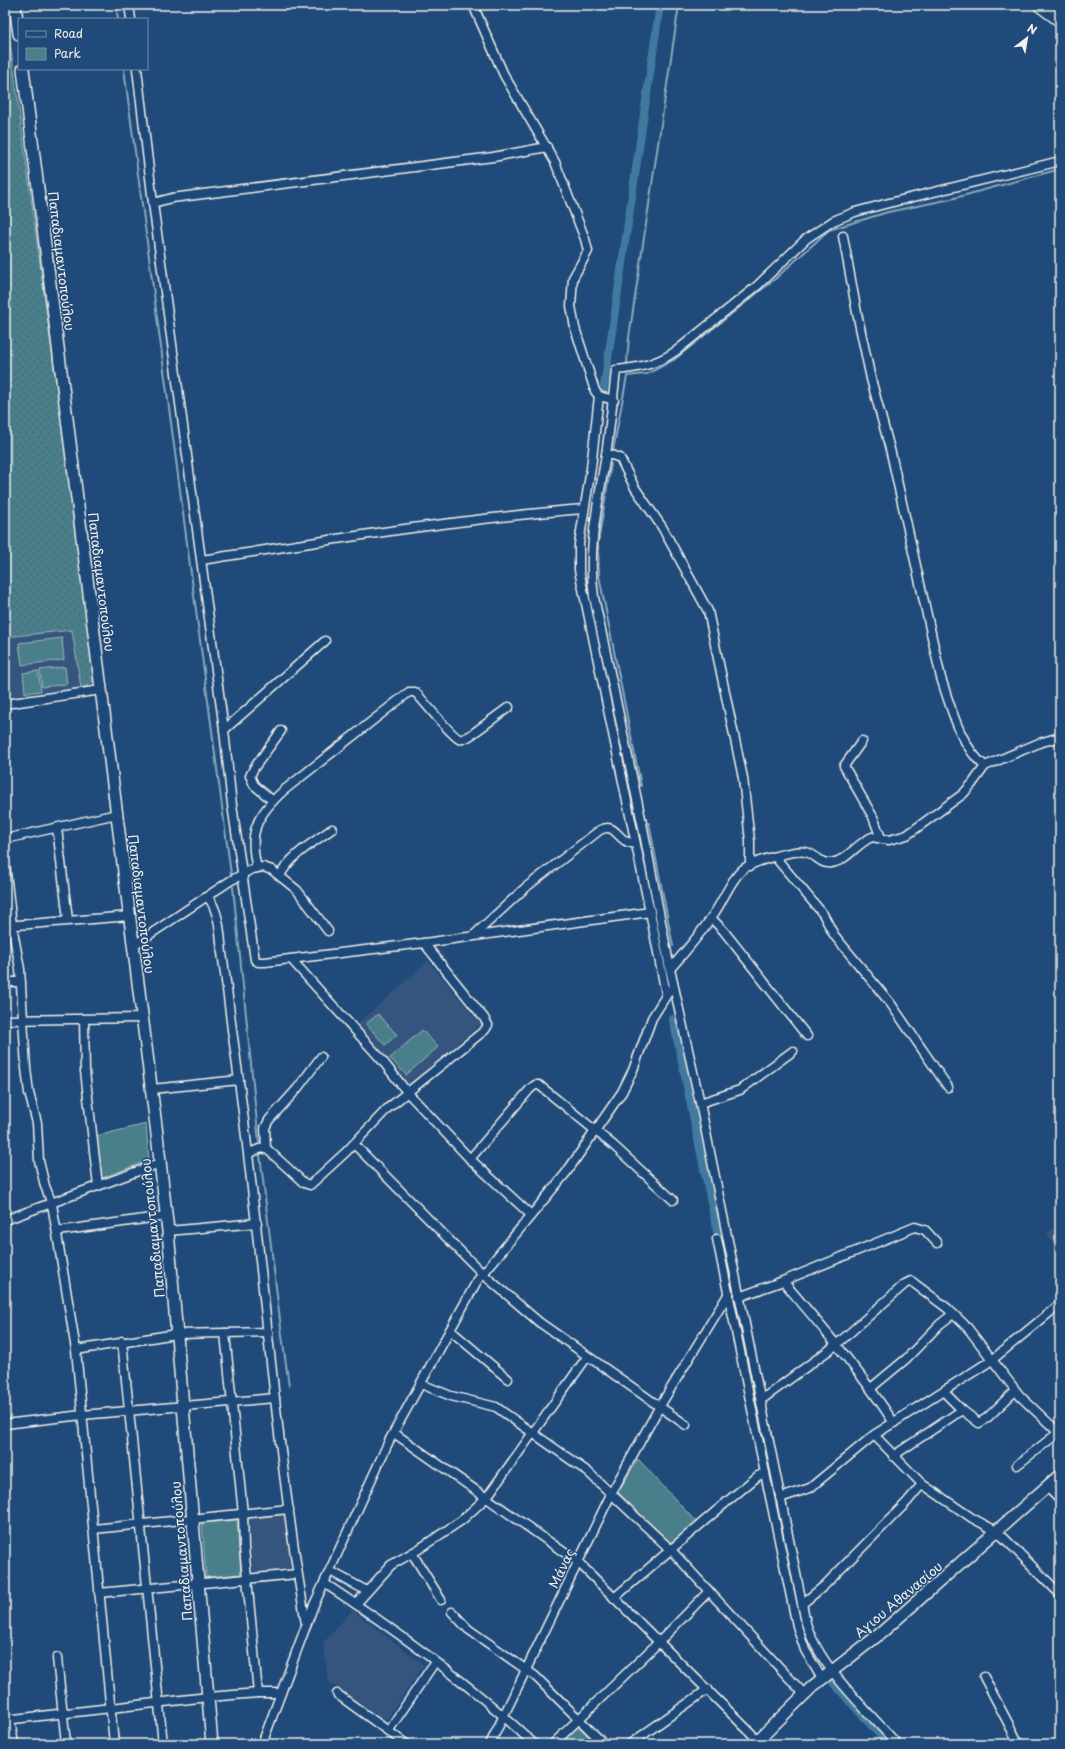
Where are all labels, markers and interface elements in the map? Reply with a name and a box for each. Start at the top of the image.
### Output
legend [18,18,148,70]
north arrow [1007,18,1047,58]
text: N [1024,19,1041,39]
text: Road [54,24,83,42]
text: Park [54,44,81,62]
street label: Παπαδιαμαντοπούλου [44,190,80,332]
street label: Παπαδιαμαντοπούλου [84,511,120,653]
street label: Παπαδιαμαντοπούλου [124,833,160,975]
street label: Παπαδιαμαντοπούλου [135,1157,169,1299]
street label: Παπαδιαμαντοπούλου [165,1481,197,1621]
street label: Μάνας [543,1545,579,1591]
street label: Αγιου Αθανασίου [850,1556,946,1642]

